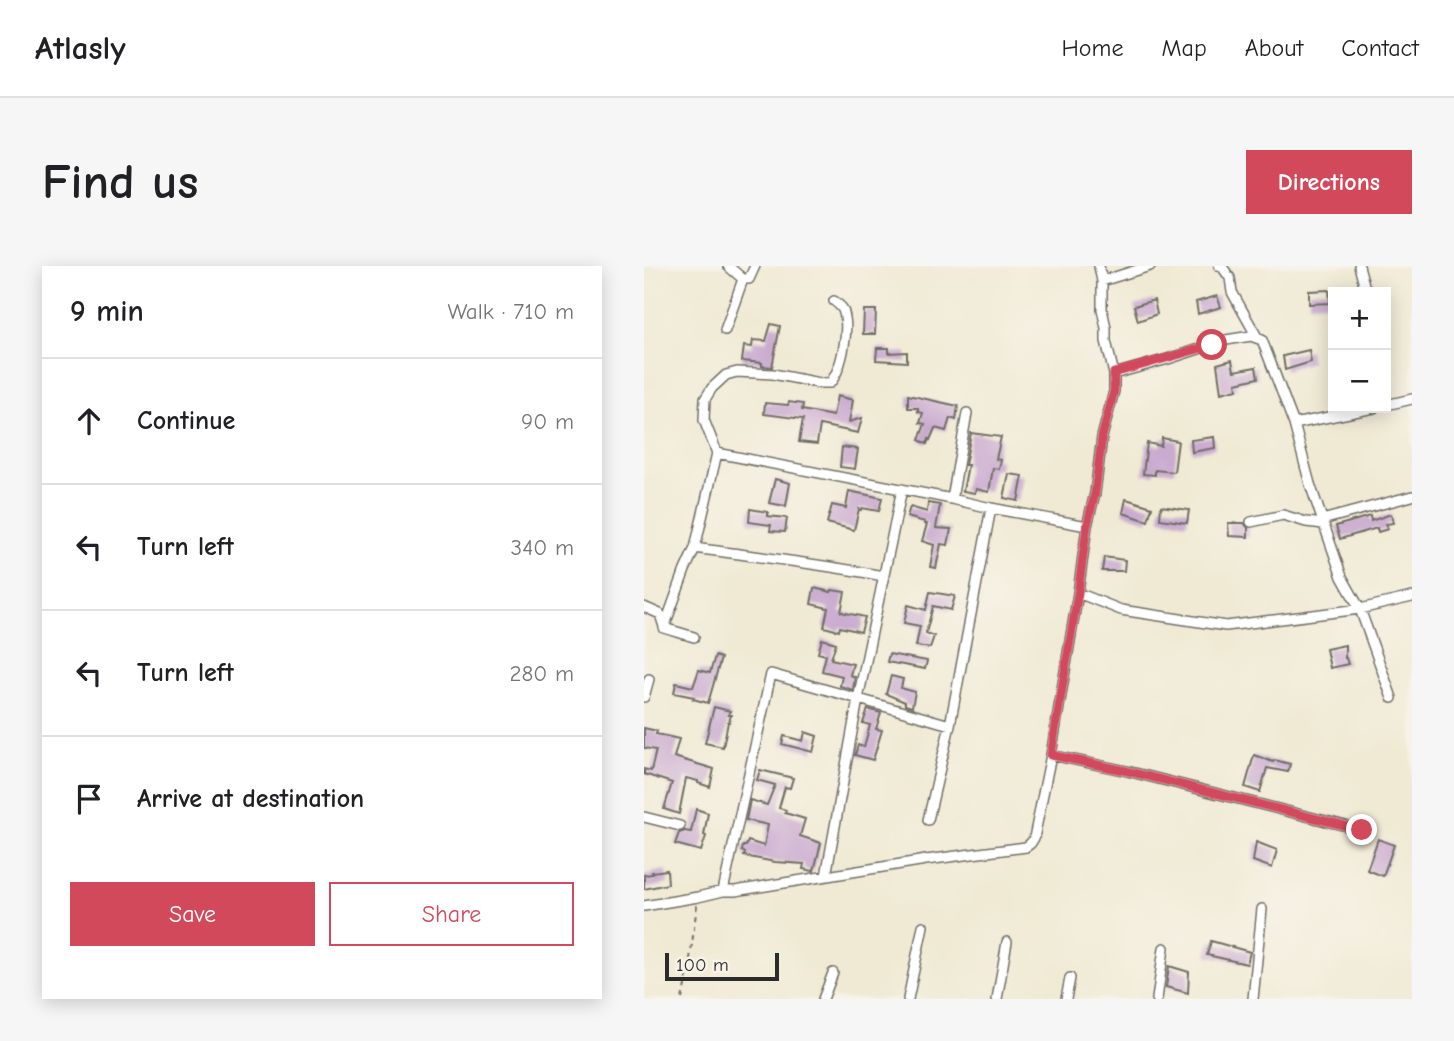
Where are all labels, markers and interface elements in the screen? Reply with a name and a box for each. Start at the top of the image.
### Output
text: Atlasly [35,29,126,67]
text: Home [1062,34,1123,62]
text: Map [1161,34,1207,62]
text: About [1245,34,1303,62]
text: Contact [1341,34,1419,62]
button: Directions [1246,150,1412,214]
text: Find us [42,154,198,210]
map controls [1328,287,1391,413]
button: + [1328,287,1391,350]
text: 9 min [70,294,144,329]
text: Walk · 710 m [447,298,574,325]
route start [1196,329,1227,360]
button: − [1328,350,1391,413]
icon: ahead [70,402,108,440]
text: Continue [137,406,235,436]
text: 90 m [521,408,574,435]
icon: left [70,528,108,566]
text: Turn left [137,532,234,562]
text: 340 m [511,534,574,561]
icon: left [70,654,108,692]
text: Turn left [137,658,234,688]
text: 280 m [509,660,574,687]
icon: arrive [70,780,108,818]
text: Arrive at destination [137,784,364,814]
route end [1346,814,1377,845]
button: Save [70,882,315,946]
button: Share [329,882,574,946]
scale bar [665,950,779,982]
text: 100 m [676,954,729,976]

